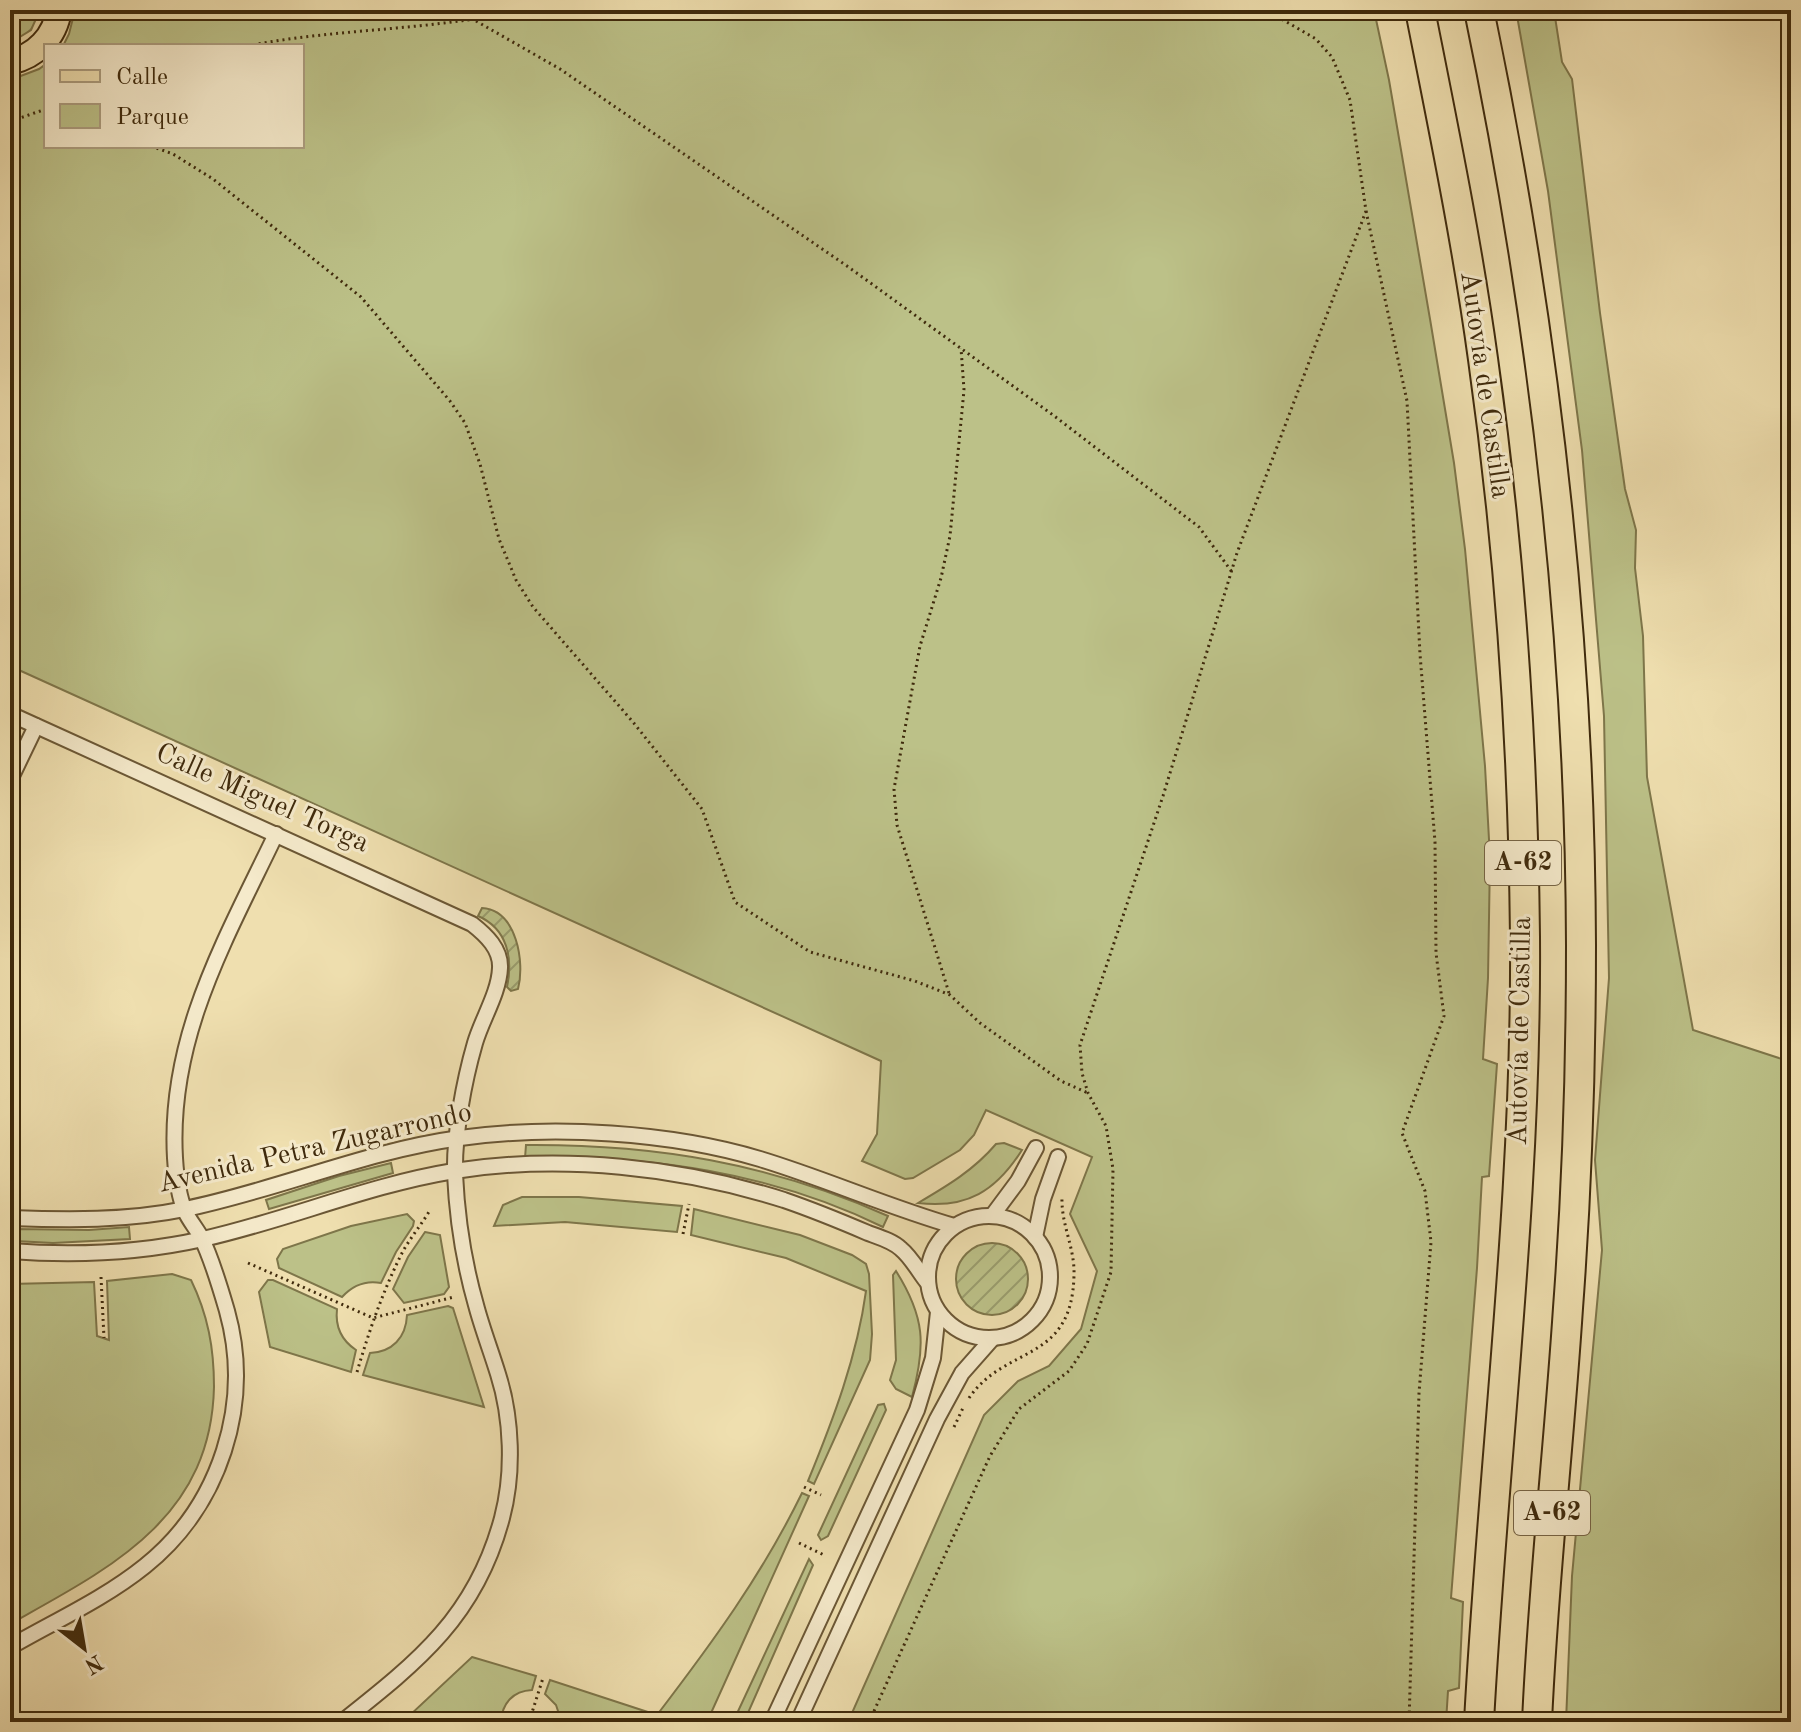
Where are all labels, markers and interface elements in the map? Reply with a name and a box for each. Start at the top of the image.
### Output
legend [44,44,304,148]
text: Calle [116,66,168,90]
text: Parque [116,106,189,130]
street label: Autovía de Castilla [1454,270,1514,501]
street label: Calle Miguel Torga [151,739,373,859]
road number: A-62 [1485,841,1561,885]
street label: Autovía de Castilla [1505,916,1537,1146]
street label: Avenida Petra Zugarrondo [155,1099,475,1199]
road number: A-62 [1514,1491,1590,1535]
north arrow [44,1608,124,1688]
text: N [80,1650,106,1677]

